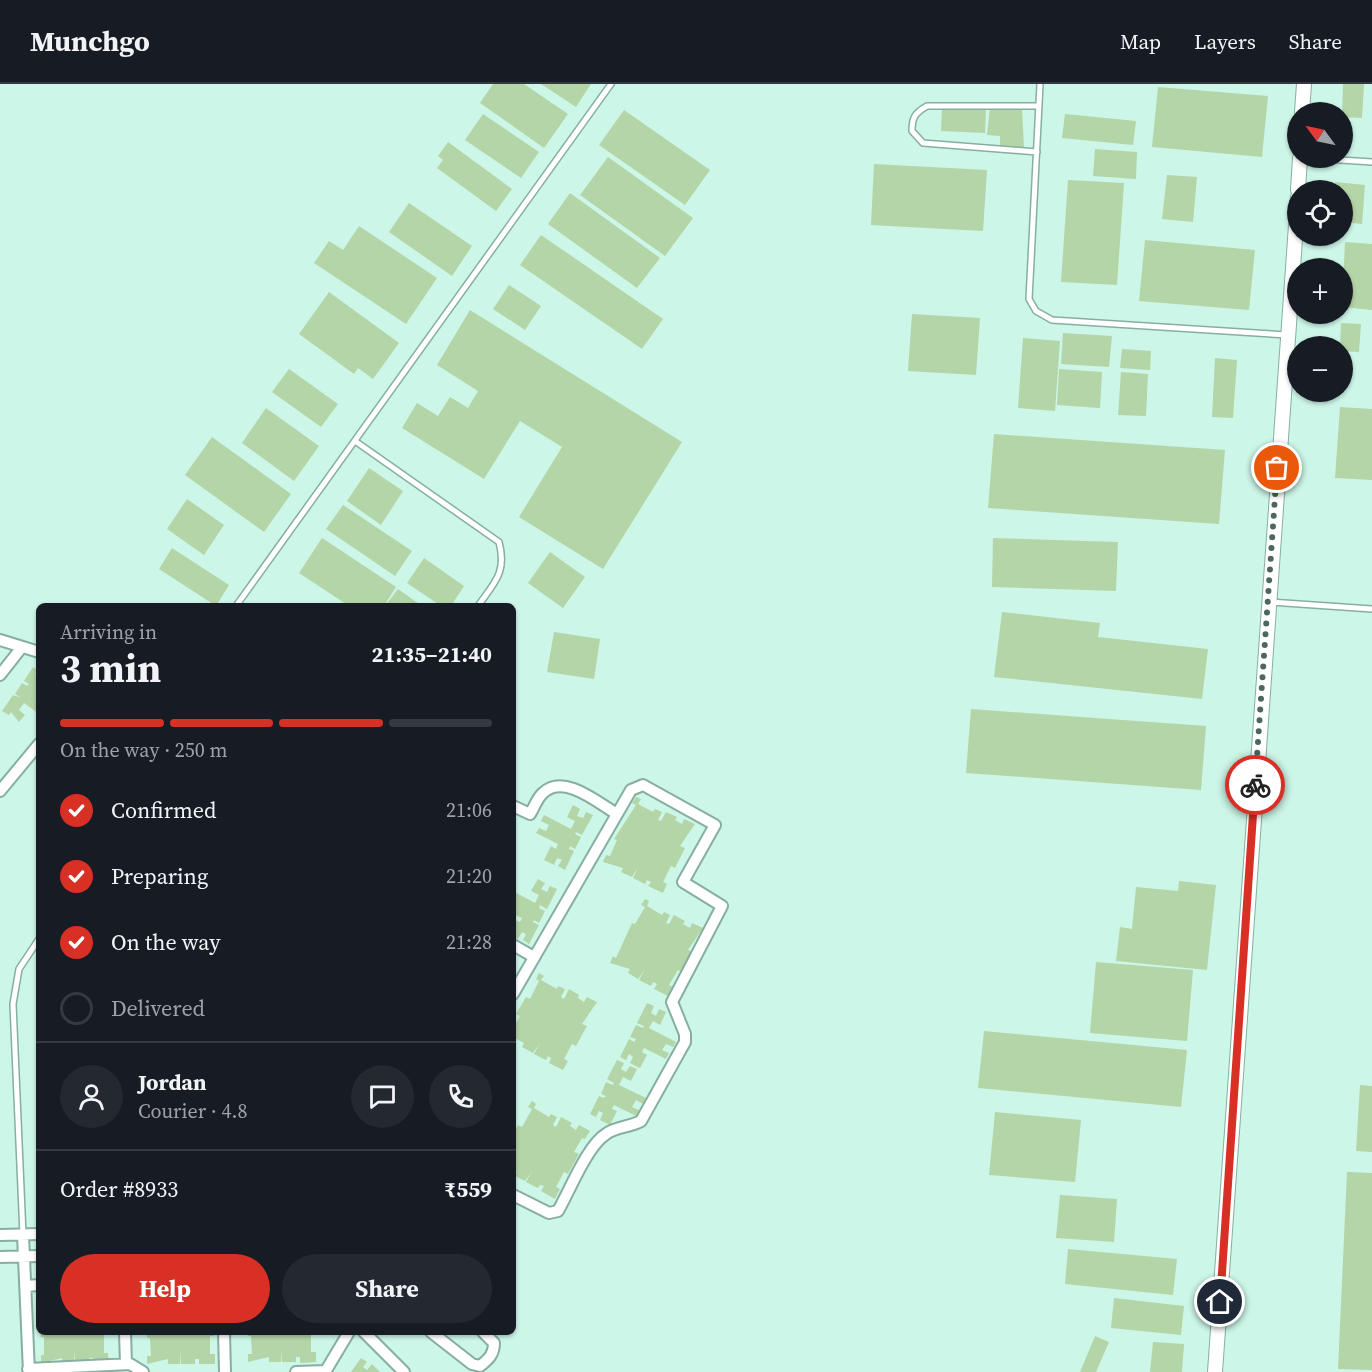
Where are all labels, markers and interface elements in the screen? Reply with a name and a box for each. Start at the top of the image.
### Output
text: Munchgo [30,22,150,60]
text: Map [1120,27,1161,56]
text: Layers [1194,27,1256,56]
text: Share [1289,27,1342,56]
north arrow [1287,102,1353,168]
map controls [1287,102,1353,402]
button: locate [1287,180,1353,246]
button: + [1287,258,1353,324]
button: − [1287,336,1353,402]
pin [1251,442,1302,493]
icon: bag [1260,451,1293,484]
text: Arriving in [60,618,157,646]
text: 21:35–21:40 [372,639,492,669]
text: 3 min [60,642,161,695]
text: On the way · 250 m [60,736,227,764]
courier [1225,755,1285,815]
icon: bike [1239,769,1272,802]
icon: check [60,794,93,827]
text: Confirmed [111,795,216,825]
text: 21:06 [446,796,492,824]
icon: check [60,860,93,893]
text: Preparing [111,861,208,891]
text: 21:20 [446,862,492,890]
icon: check [60,926,93,959]
text: On the way [111,927,220,957]
text: 21:28 [446,928,492,956]
text: Delivered [111,993,205,1023]
button: person [60,1065,123,1128]
button: chat [351,1065,414,1128]
button: phone [429,1065,492,1128]
text: Jordan [138,1067,206,1097]
text: Courier · 4.8 [138,1097,247,1125]
text: Order #8933 [60,1174,178,1204]
text: ₹559 [444,1174,492,1204]
button: Help [60,1254,270,1323]
button: Share [282,1254,492,1323]
pin [1194,1276,1245,1327]
icon: home [1203,1285,1236,1318]

